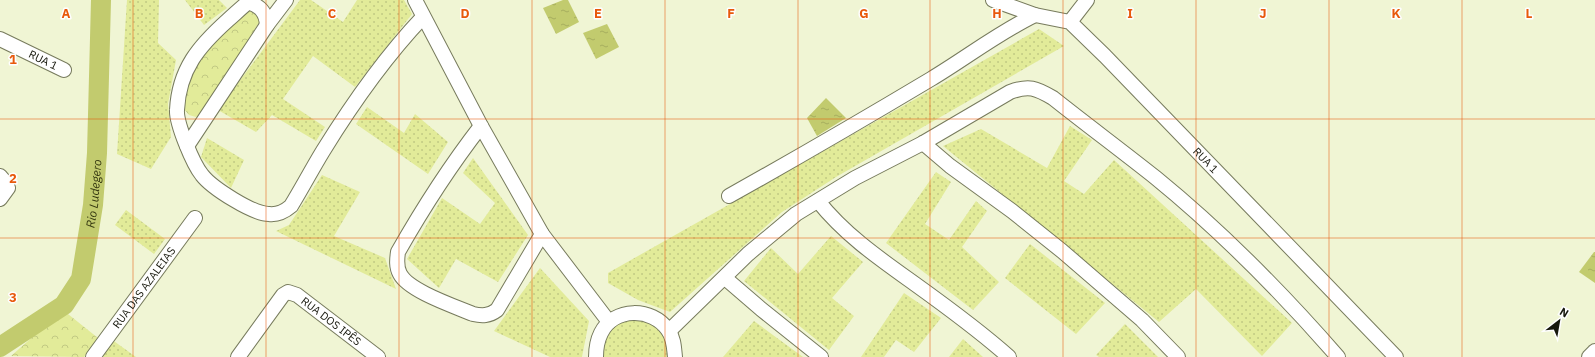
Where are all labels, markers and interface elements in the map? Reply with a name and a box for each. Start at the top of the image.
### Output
text: A [62,5,71,22]
text: B [195,5,204,22]
text: C [328,5,337,22]
text: D [460,5,470,22]
text: E [594,5,602,22]
text: F [727,5,735,22]
text: G [859,5,869,22]
text: H [992,5,1002,22]
text: I [1127,5,1133,22]
text: J [1259,5,1267,22]
text: K [1391,5,1401,22]
text: L [1526,5,1533,22]
street label: RUA 1 [26,47,60,73]
text: 1 [9,51,17,68]
street label: RUA 1 [1190,144,1222,176]
water label: Rio Ludegero [82,158,104,229]
text: 2 [9,170,17,187]
street label: RUA DAS AZALEIAS [109,244,178,331]
text: 3 [9,289,17,306]
street label: RUA DOS IPÊS [298,294,364,349]
north arrow [1539,301,1579,341]
text: N [1557,304,1571,320]

